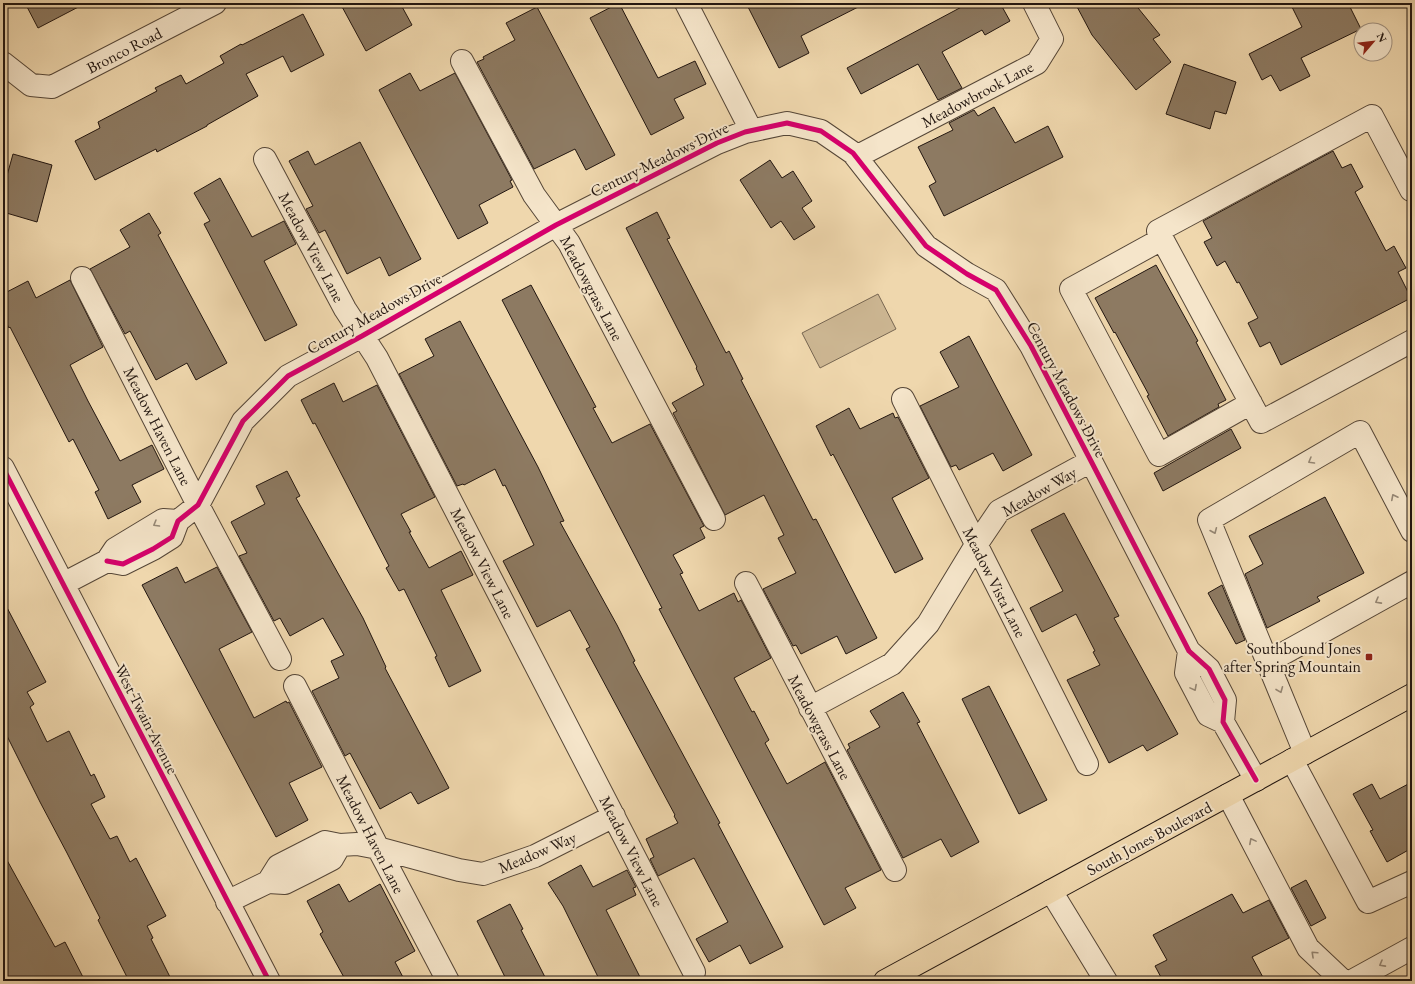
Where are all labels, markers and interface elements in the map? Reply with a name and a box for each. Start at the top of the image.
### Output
street label: Bronco Road [83,22,166,78]
north arrow [1353,22,1393,62]
text: N [1374,30,1390,45]
street label: Meadowbrook Lane [918,56,1037,133]
street label: Century Meadows Drive [587,117,732,202]
street label: Meadow View Lane [274,189,349,306]
street label: Meadowgrass Lane [555,232,628,344]
street label: Century Meadows Drive [303,268,445,359]
street label: Century Meadows Drive [1022,318,1111,461]
street label: Meadow Haven Lane [119,363,197,489]
one-way arrow [1308,456,1315,463]
street label: Meadow Way [998,461,1081,521]
one-way arrow [1391,494,1399,501]
street label: Meadow View Lane [446,504,520,622]
one-way arrow [153,520,160,527]
street label: Meadow Vista Lane [958,523,1031,641]
one-way arrow [1209,527,1217,534]
one-way arrow [1375,596,1382,603]
place label: Southbound Jones after Spring Mountain [1223,638,1362,677]
marker: Southbound Jones after Spring Mountain [1364,652,1374,662]
street label: West Twain Avenue [110,661,183,778]
street label: Meadowgrass Lane [783,671,856,783]
one-way arrow [1189,684,1196,691]
one-way arrow [1275,686,1283,693]
street label: Meadow Haven Lane [332,771,410,897]
street label: Meadow View Lane [595,792,669,910]
street label: South Jones Boulevard [1083,796,1216,880]
street label: Meadow Way [495,826,580,878]
one-way arrow [1249,838,1257,845]
one-way arrow [1311,952,1319,959]
one-way arrow [1379,960,1386,967]

